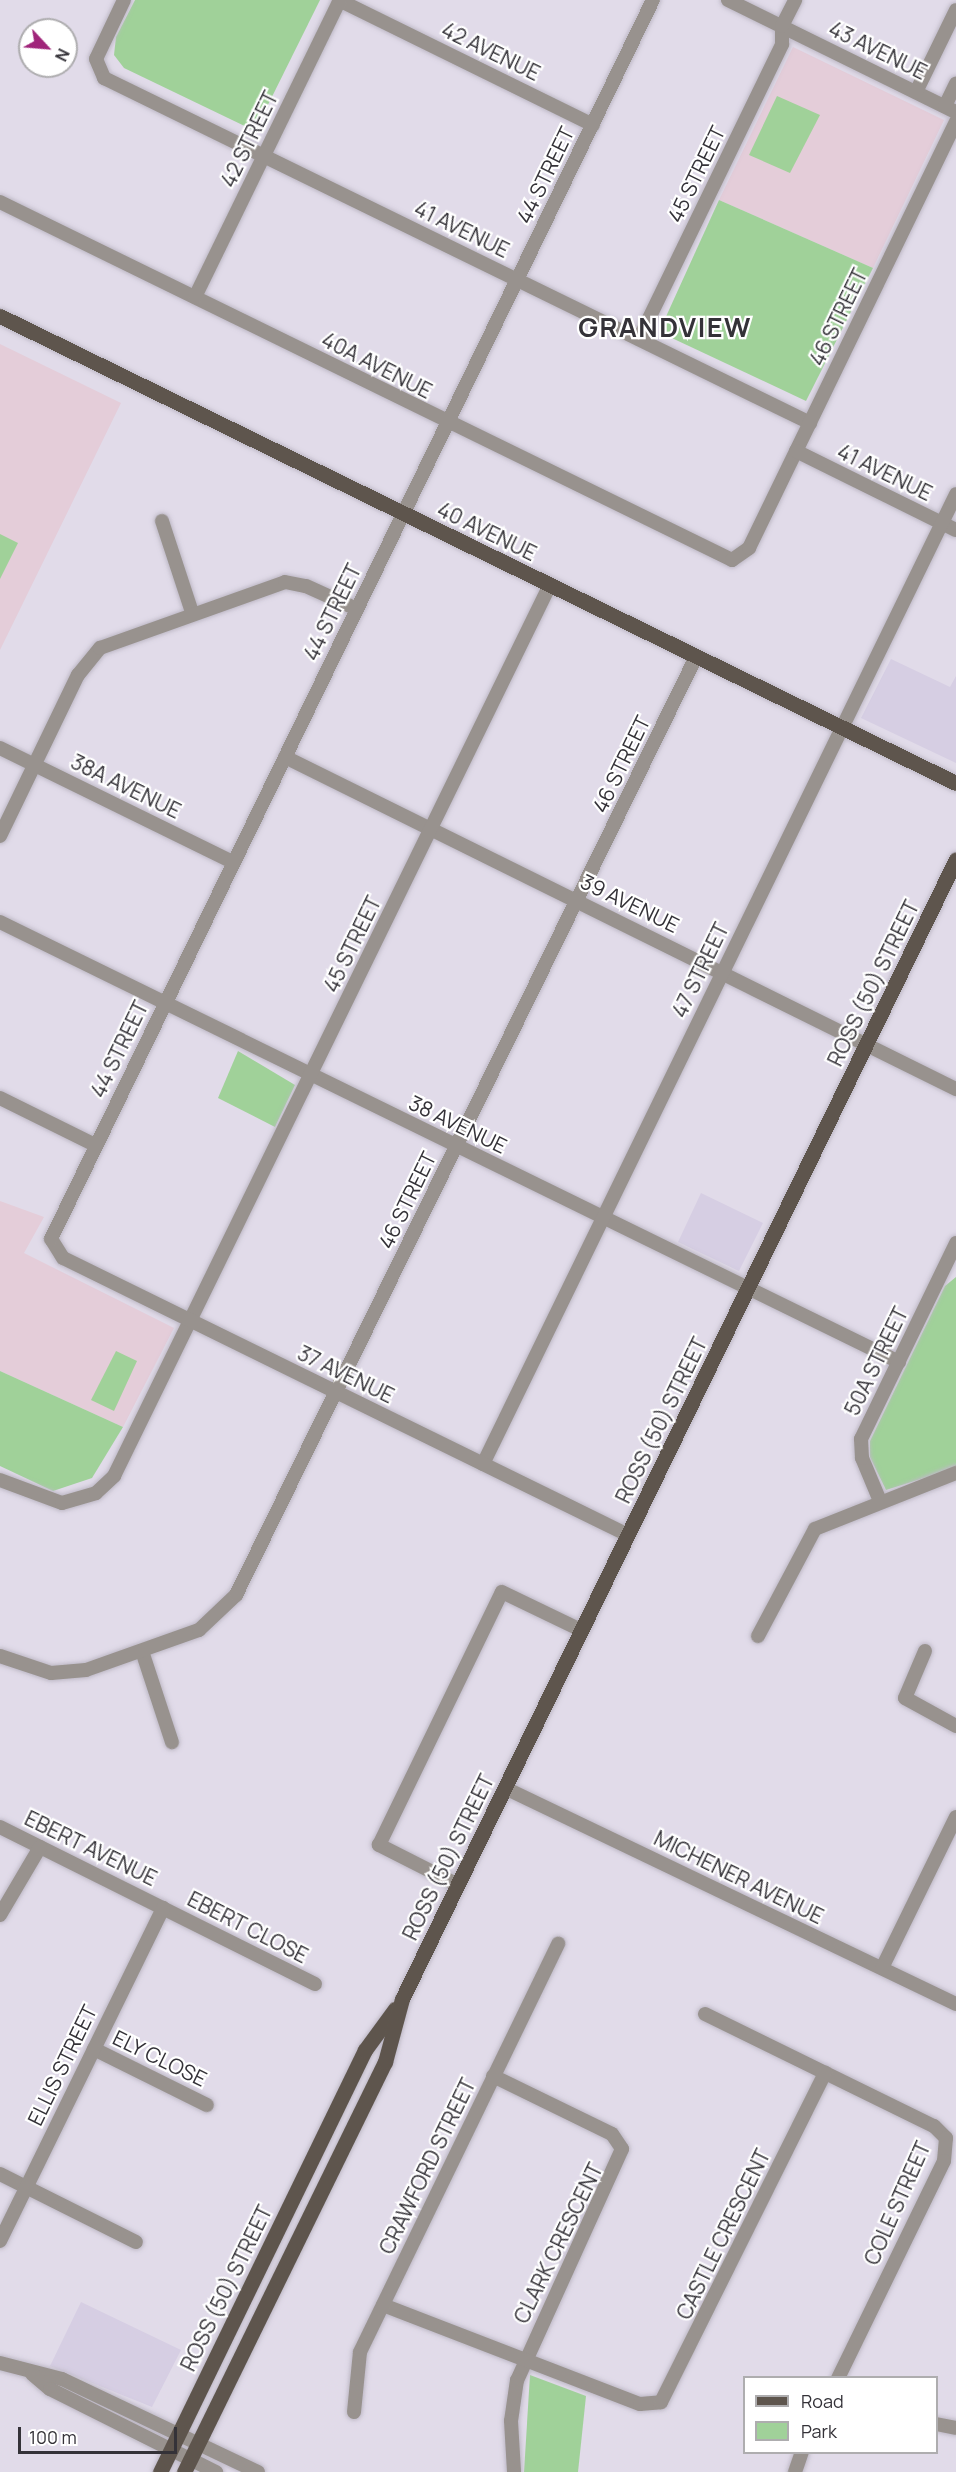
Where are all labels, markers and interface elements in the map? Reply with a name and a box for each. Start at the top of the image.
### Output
street label: 43 AVENUE [825,15,931,85]
street label: 42 AVENUE [438,16,544,86]
north arrow [18,18,78,78]
text: N [50,45,75,65]
street label: 42 STREET [215,87,283,191]
street label: 45 STREET [662,122,730,226]
street label: 44 STREET [511,123,579,227]
street label: 41 AVENUE [410,195,514,263]
street label: 46 STREET [804,264,872,370]
district label: GRANDVIEW [578,311,752,343]
street label: 40A AVENUE [318,326,436,404]
street label: 41 AVENUE [833,438,937,506]
street label: 40 AVENUE [433,496,541,566]
street label: 44 STREET [298,560,366,664]
street label: 46 STREET [587,711,655,817]
street label: 38A AVENUE [67,749,185,823]
street label: 39 AVENUE [577,868,683,938]
street label: 45 STREET [318,892,386,996]
street label: ROSS (50) STREET [822,896,924,1070]
street label: 47 STREET [666,919,734,1021]
street label: 44 STREET [85,997,153,1101]
street label: 38 AVENUE [405,1090,511,1158]
street label: 46 STREET [373,1147,441,1253]
street label: 50A STREET [839,1303,913,1419]
street label: ROSS (50) STREET [610,1333,712,1507]
street label: 37 AVENUE [294,1340,398,1408]
street label: ROSS (50) STREET [397,1770,499,1944]
street label: EBERT AVENUE [21,1805,161,1891]
street label: MICHENER AVENUE [650,1825,828,1929]
street label: EBERT CLOSE [183,1886,313,1968]
street label: ELLIS STREET [22,2001,102,2129]
street label: ELY CLOSE [109,2024,211,2092]
street label: CRAWFORD STREET [374,2074,480,2258]
street label: COLE STREET [859,2137,935,2269]
street label: CASTLE CRESCENT [671,2145,775,2323]
street label: CLARK CRESCENT [508,2159,608,2327]
street label: ROSS (50) STREET [175,2201,277,2375]
legend [743,2376,938,2454]
text: Road [801,2389,844,2413]
scale bar [21,2415,180,2453]
text: Park [801,2419,837,2443]
text: 100 m [29,2425,77,2449]

